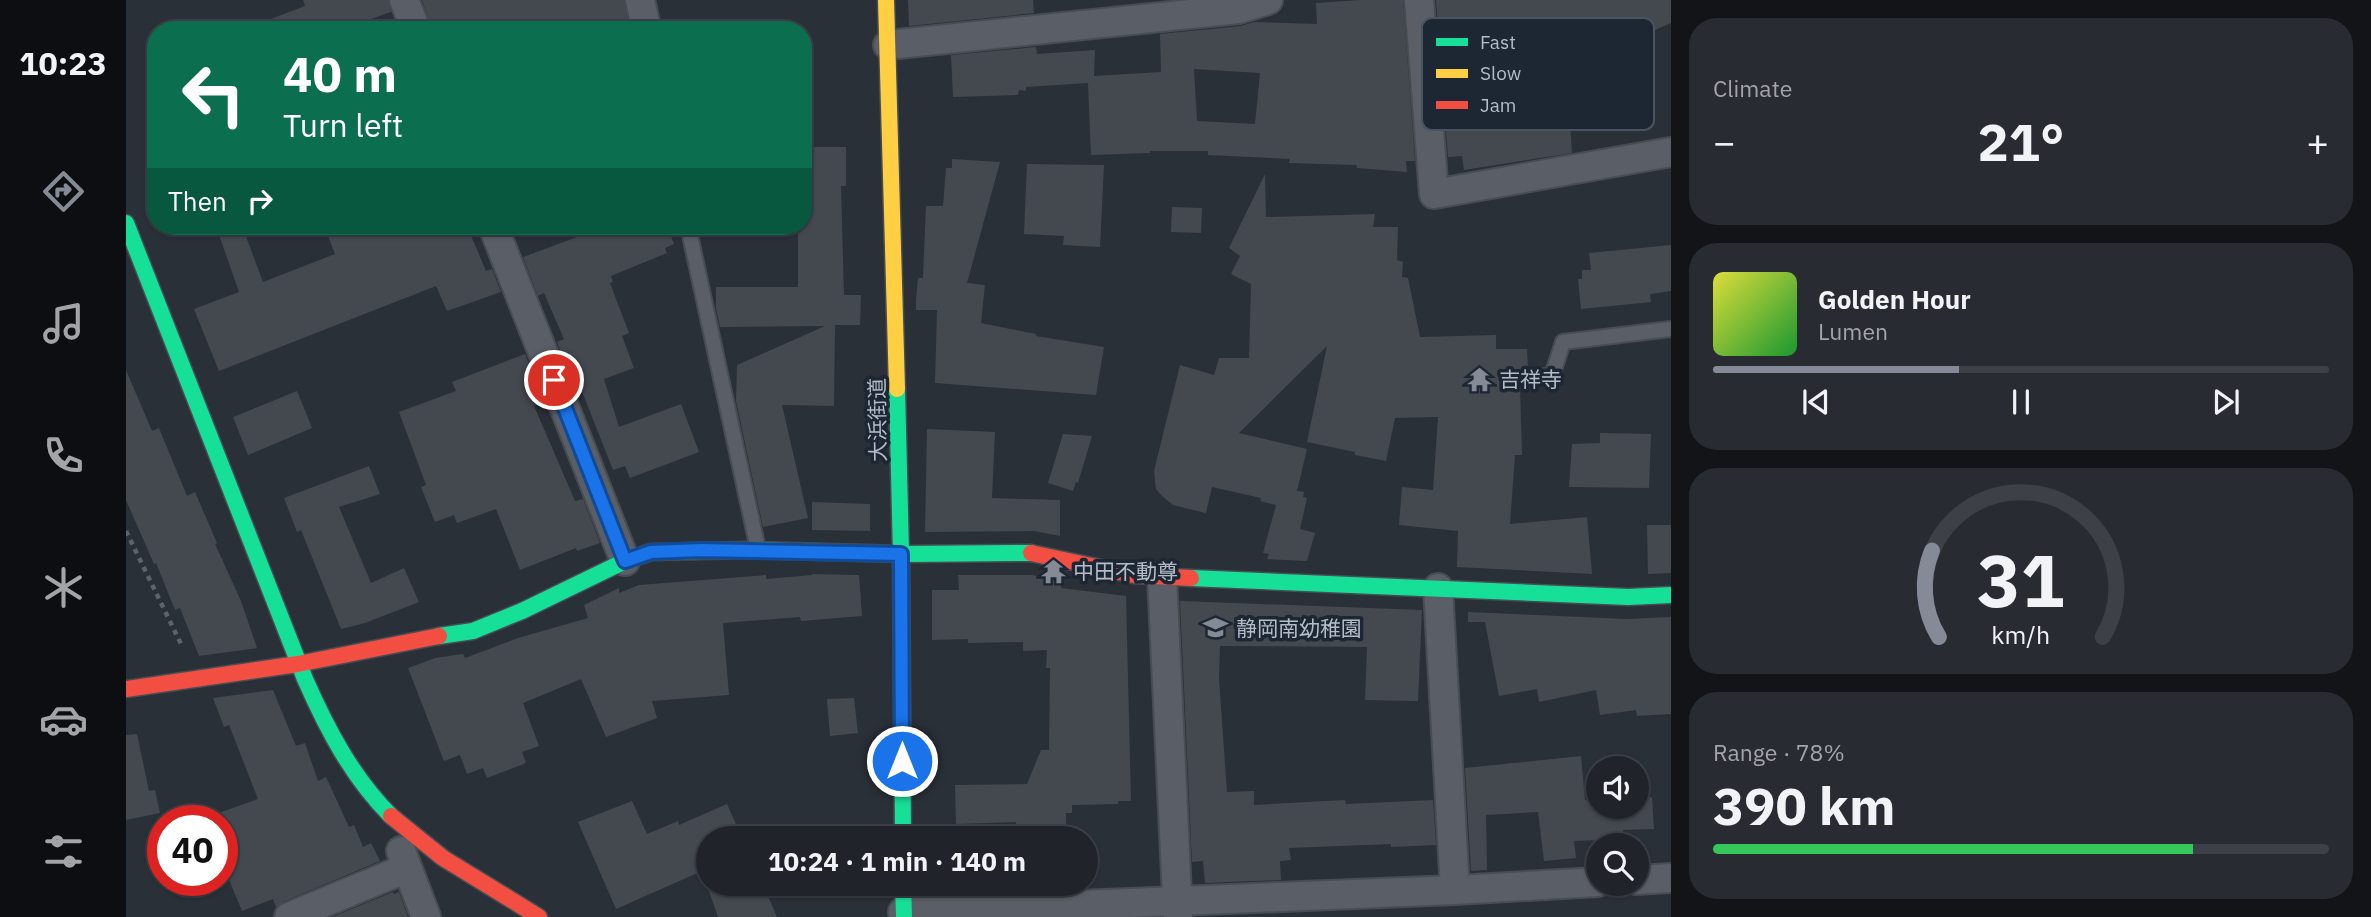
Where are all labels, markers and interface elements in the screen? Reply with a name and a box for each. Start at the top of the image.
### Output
legend [1422,18,1654,130]
text: Fast [1480,30,1516,54]
text: 10:23 [19,42,107,84]
text: 40 m [283,42,397,105]
icon: left [168,49,259,140]
text: Slow [1480,61,1521,85]
text: Climate [1713,73,1792,103]
text: Jam [1480,93,1516,117]
text: Turn left [283,104,403,146]
text: 21° [1978,108,2064,175]
text: − [1713,117,1736,166]
text: + [2306,117,2329,166]
icon: directions [39,167,88,216]
icon: right [241,182,279,220]
text: Then [168,184,227,218]
text: Golden Hour [1818,282,1971,316]
icon: music [39,299,88,348]
text: Lumen [1818,316,1888,346]
pin [524,350,584,410]
icon: arrive [535,361,573,399]
temple icon: 吉祥寺 [1465,365,1493,393]
place label: 吉祥寺 [1499,365,1562,393]
street label: 大浜街道 [862,378,892,462]
icon: previous [1797,383,1835,421]
icon: pause [2002,383,2040,421]
icon: next [2207,383,2245,421]
icon: phone [39,431,88,480]
text: 31 [1977,532,2065,627]
temple icon: 中田不動尊 [1039,557,1067,585]
place label: 中田不動尊 [1073,557,1178,585]
icon: climate [39,563,88,612]
school or university icon: 静岡南幼稚園 [1202,614,1230,642]
place label: 静岡南幼稚園 [1236,614,1362,642]
text: km/h [1992,618,2050,651]
icon: car [39,695,88,744]
position arrow [865,724,939,798]
text: Range · 78% [1713,737,1845,767]
map controls [1586,756,1649,896]
button: sound [1586,756,1649,819]
text: 390 km [1713,772,1895,839]
speed limit sign: 40 [147,805,238,896]
icon: filters [39,827,88,876]
button: search [1586,833,1649,896]
text: 10:24 · 1 min · 140 m [768,844,1026,878]

